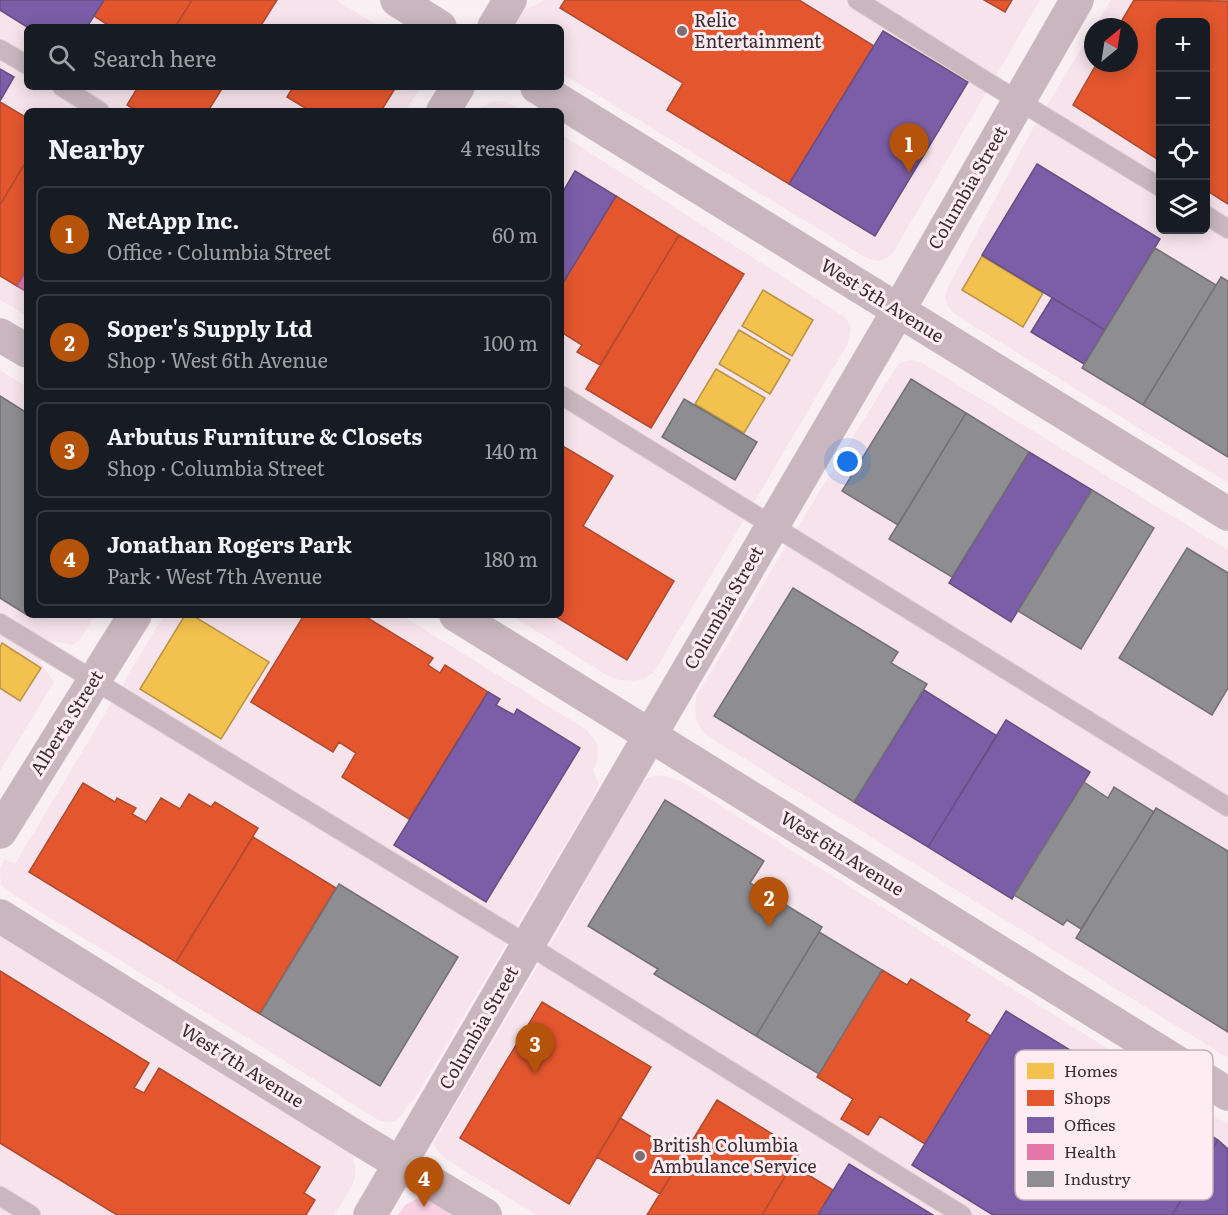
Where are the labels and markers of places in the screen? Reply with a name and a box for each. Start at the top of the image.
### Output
place label: Relic Entertainment [694,6,822,54]
marker: Relic Entertainment [675,24,689,38]
pin: 1 [890,124,928,173]
pin: 2 [750,878,788,927]
pin: 3 [516,1024,554,1073]
place label: British Columbia Ambulance Service [652,1131,817,1179]
marker: British Columbia Ambulance Service [633,1149,647,1163]
pin: 4 [404,1158,444,1207]

